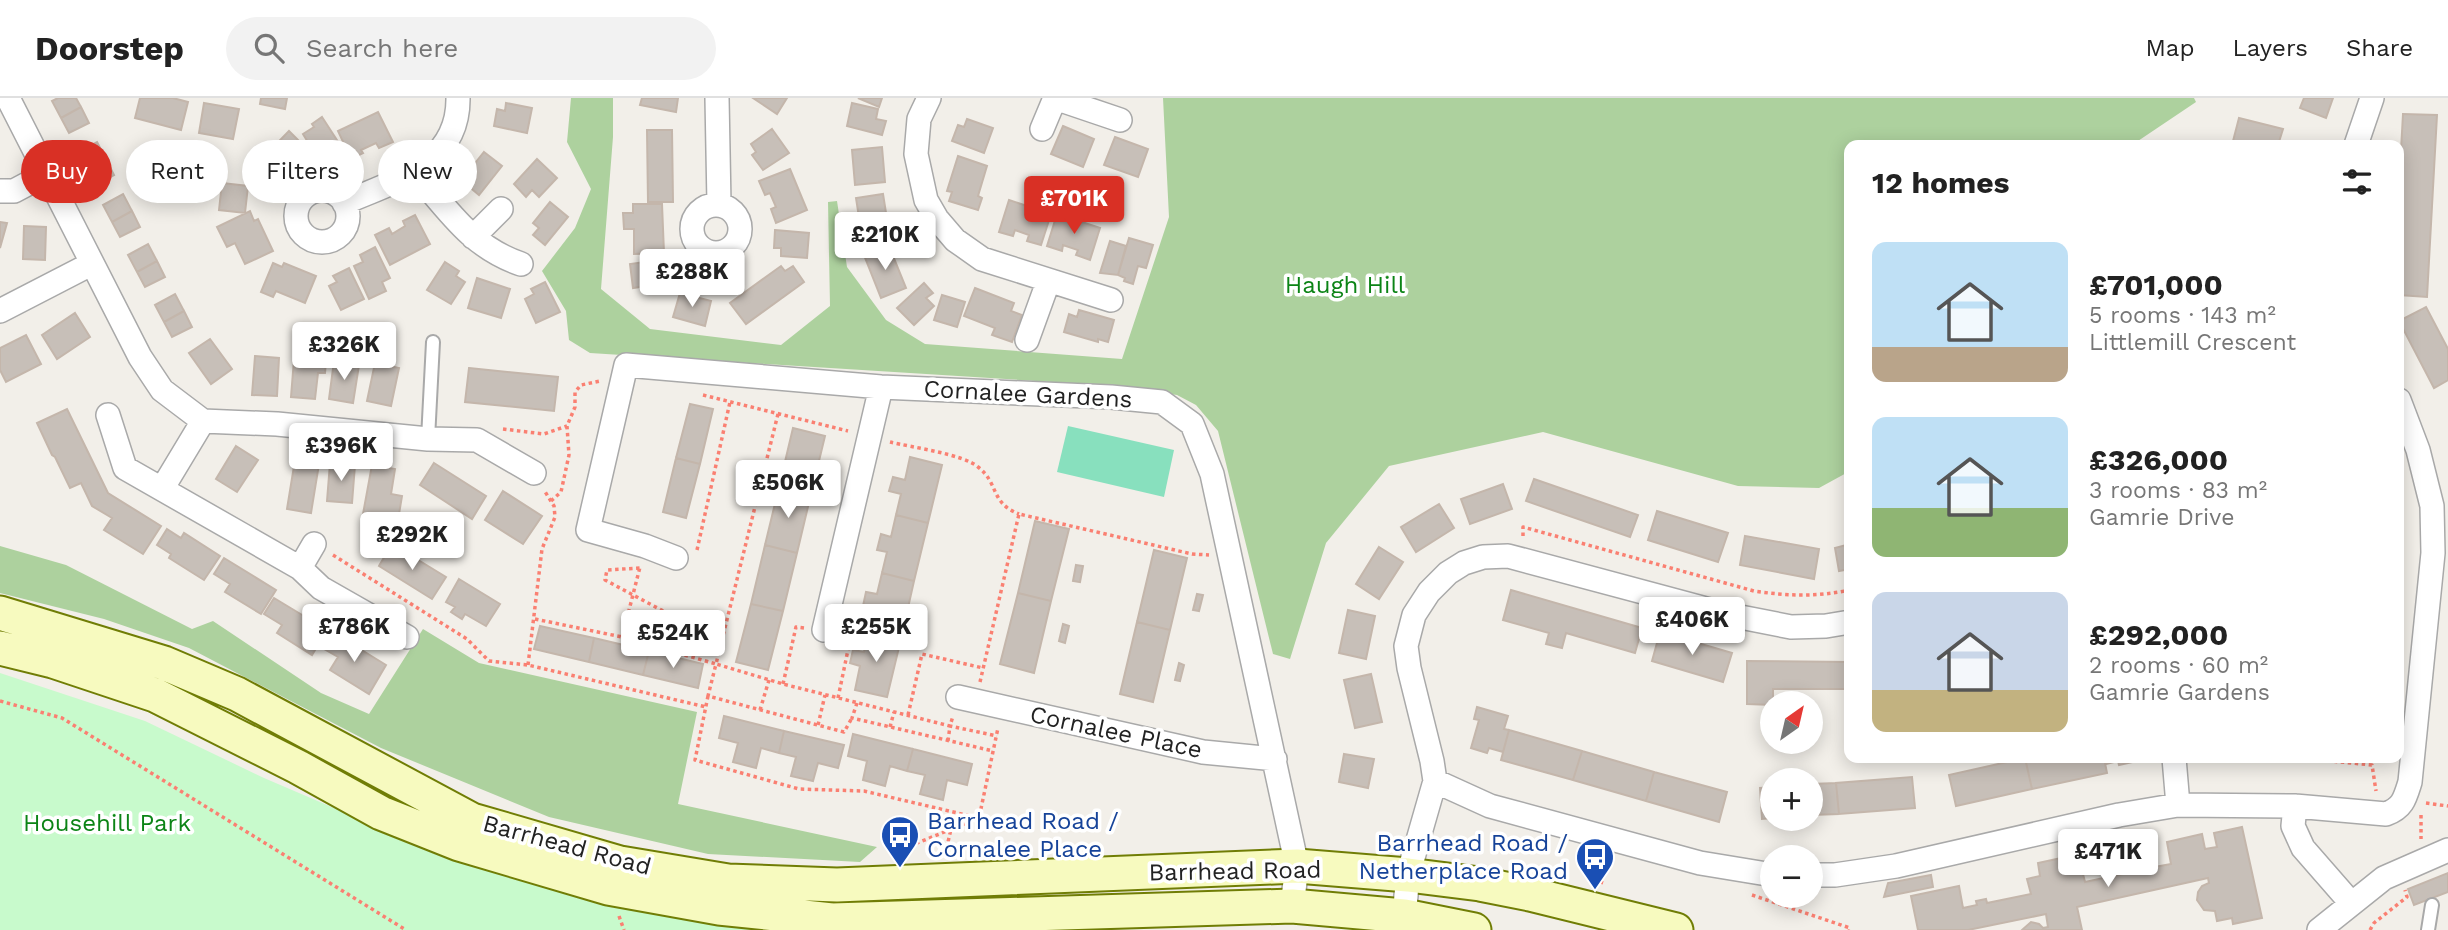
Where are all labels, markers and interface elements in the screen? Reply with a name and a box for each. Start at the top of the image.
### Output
search box [226,17,716,80]
text: Doorstep [35,29,184,68]
icon: search [250,29,288,67]
text: Search here [306,33,458,63]
text: Map [2146,34,2194,62]
text: Layers [2232,34,2308,62]
text: Share [2346,34,2413,62]
chip: Buy [21,140,112,203]
chip: Rent [126,140,228,203]
chip: Filters [242,140,364,203]
chip: New [378,140,477,203]
icon: filters [2338,163,2376,201]
text: 12 homes [1872,165,2010,200]
pin: £701K [1025,176,1123,236]
text: £701K [1040,185,1108,212]
pin: £210K [836,212,934,272]
text: £210K [851,221,919,248]
pin: £288K [643,250,741,309]
text: £288K [656,258,728,285]
text: £701,000 [2089,267,2223,302]
icon: home [1928,270,2012,354]
park label: Haugh Hill [1285,271,1406,299]
text: 5 rooms · 143 m² [2089,302,2276,329]
pin: £326K [295,322,393,382]
text: Littlemill Crescent [2089,329,2296,356]
text: £326K [308,331,380,358]
street label: Cornalee Gardens [923,375,1133,413]
pin: £396K [292,424,390,483]
text: £396K [305,432,377,459]
text: £326,000 [2089,442,2228,477]
icon: home [1928,445,2012,529]
pin: £506K [739,460,837,520]
text: £506K [752,469,824,496]
text: 3 rooms · 83 m² [2089,477,2267,504]
text: Gamrie Drive [2089,504,2234,531]
pin: £292K [363,512,461,572]
text: £292K [376,521,448,548]
pin: £406K [1643,598,1741,657]
pin: £786K [305,604,403,664]
pin: £255K [827,604,925,664]
text: £406K [1655,606,1729,633]
pin: £524K [624,610,722,670]
text: £786K [318,613,390,640]
text: £255K [841,613,911,640]
text: £292,000 [2089,617,2228,652]
text: £524K [637,619,709,646]
icon: home [1928,620,2012,704]
text: 2 rooms · 60 m² [2089,652,2268,679]
text: Gamrie Gardens [2089,679,2270,706]
north arrow [1760,691,1824,754]
map controls [1760,691,1823,908]
street label: Cornalee Place [1027,700,1205,764]
button: + [1760,768,1823,831]
place label: Barrhead Road / Cornalee Place [927,807,1119,863]
park label: Househill Park [23,809,191,837]
street label: Barrhead Road [480,809,654,881]
bus stop icon: Barrhead Road / Cornalee Place [879,814,921,869]
place label: Barrhead Road / Netherplace Road [1359,829,1568,885]
pin: £471K [2059,830,2157,889]
bus stop icon: Barrhead Road / Netherplace Road [1574,836,1616,891]
text: £471K [2074,838,2142,865]
button: − [1760,845,1823,908]
street label: Barrhead Road [1148,855,1322,887]

